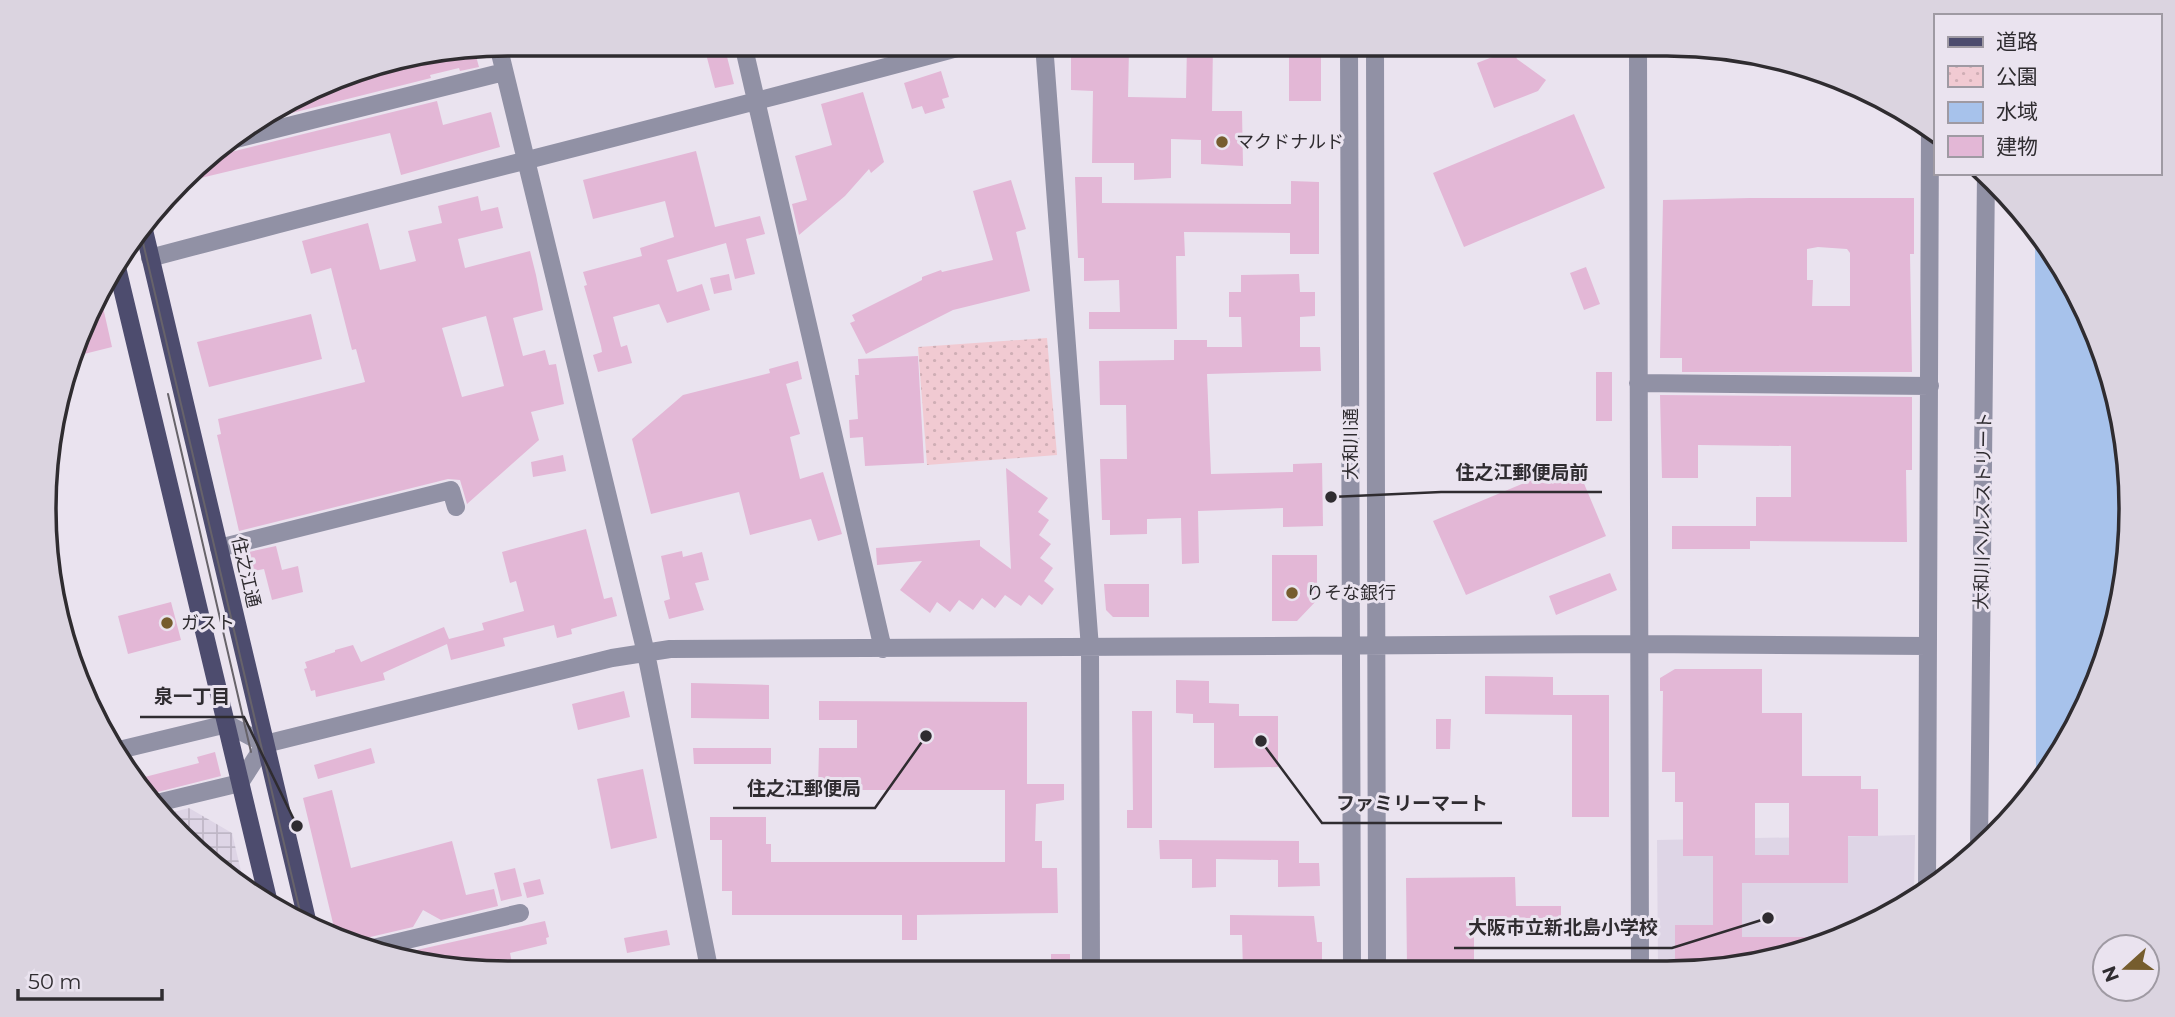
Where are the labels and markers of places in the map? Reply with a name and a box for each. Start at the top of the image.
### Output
place label: マクドナルド [1236,131,1344,153]
marker: マクドナルド [1214,134,1230,150]
callout: 住之江郵便局前 [1441,452,1602,492]
place label: りそな銀行 [1306,582,1396,604]
marker: りそな銀行 [1284,585,1300,601]
place label: ガスト [181,612,235,634]
marker: ガスト [159,615,175,631]
callout: 泉一丁目 [140,677,244,717]
callout: 住之江郵便局 [733,768,875,808]
callout: ファミリーマート [1322,783,1502,823]
callout: 大阪市立新北島小学校 [1454,908,1672,948]

